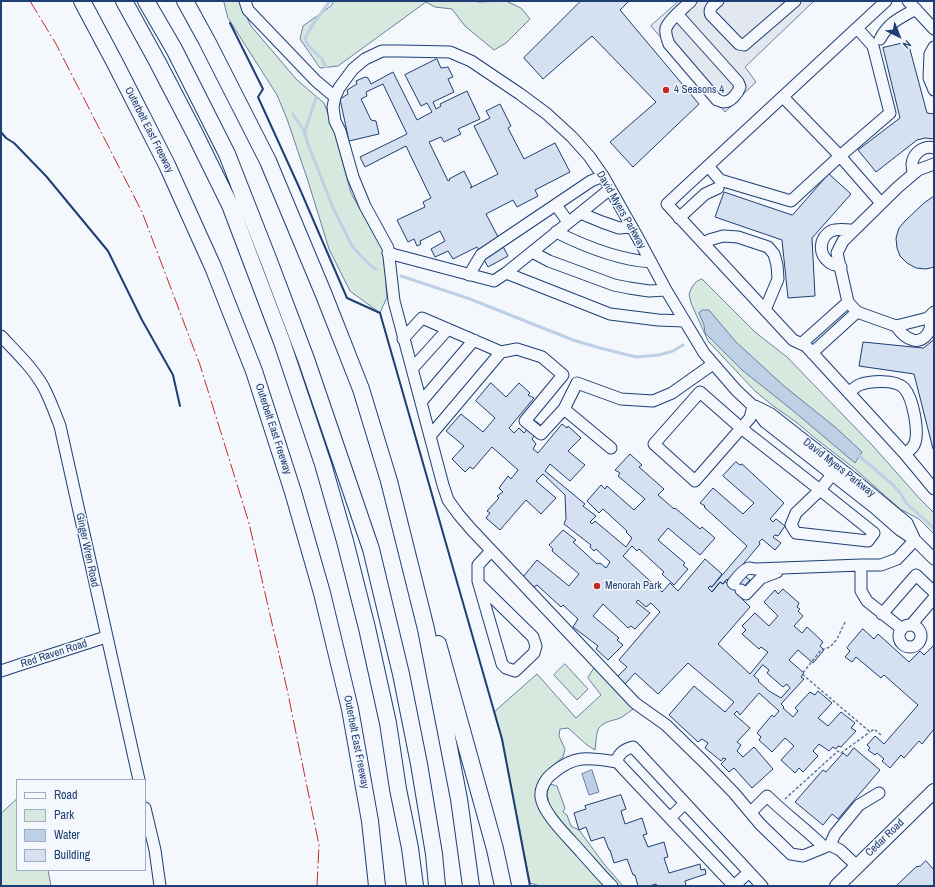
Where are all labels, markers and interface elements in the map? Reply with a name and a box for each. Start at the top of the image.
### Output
north arrow [879,16,919,56]
text: N [900,37,914,52]
place label: 4 Seasons 4 [674,83,724,97]
street label: Outerbelt East Freeway [122,85,176,175]
marker: 4 Seasons 4 [661,85,671,95]
street label: David Myers Parkway [593,169,649,251]
street label: Outerbelt East Freeway [252,382,294,476]
street label: David Myers Parkway [800,436,878,500]
street label: Ginger Wren Road [73,512,101,588]
place label: Menorah Park [605,579,662,593]
marker: Menorah Park [592,581,602,591]
street label: Red Raven Road [19,637,89,671]
street label: Outerbelt East Freeway [340,694,372,790]
legend [16,779,146,871]
text: Road [54,787,78,803]
text: Park [54,807,74,823]
street label: Cedar Road [863,816,907,860]
text: Water [54,827,80,843]
text: Building [54,847,90,863]

